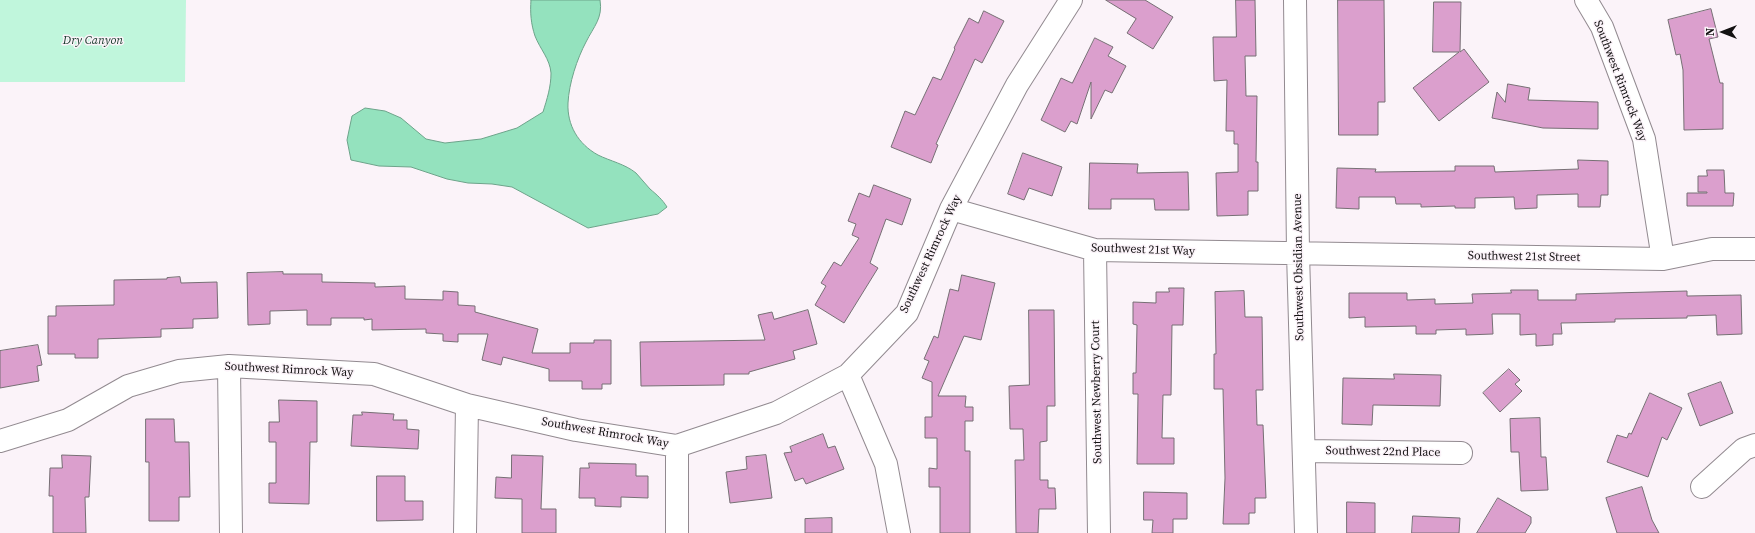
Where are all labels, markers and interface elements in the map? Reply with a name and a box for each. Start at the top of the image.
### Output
north arrow [1703,12,1743,52]
street label: Southwest Rimrock Way [1590,18,1650,144]
text: N [1703,28,1718,36]
park label: Dry Canyon [63,34,123,48]
street label: Southwest Rimrock Way [897,193,965,315]
street label: Southwest Obsidian Avenue [1291,193,1307,341]
street label: Southwest 21st Way [1091,241,1195,259]
street label: Southwest 21st Street [1468,249,1580,265]
street label: Southwest Newberry Court [1089,320,1105,464]
street label: Southwest Rimrock Way [224,359,354,381]
street label: Southwest Rimrock Way [540,415,670,451]
street label: Southwest 22nd Place [1325,444,1441,460]

